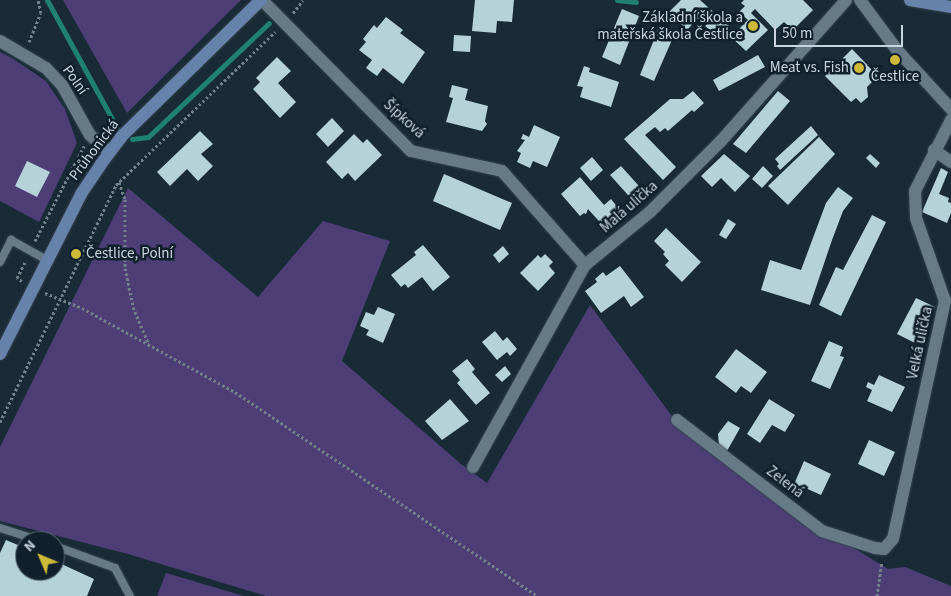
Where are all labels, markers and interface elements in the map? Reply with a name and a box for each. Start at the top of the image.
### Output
place label: Základní škola a mateřská škola Čestlice [597,8,743,43]
scale bar [776,15,905,47]
marker: Základní škola a mateřská škola Čestlice [747,20,759,32]
text: 50 m [782,23,812,44]
marker: Čestlice [889,54,901,66]
place label: Meat vs. Fish [770,59,849,77]
street label: Polní [58,62,92,98]
marker: Meat vs. Fish [853,62,865,74]
place label: Čestlice [871,68,919,86]
street label: Šípková [380,96,428,142]
street label: Průhonická [65,116,123,184]
street label: Malá ulička [597,177,661,237]
place label: Čestlice, Polní [86,245,173,263]
marker: Čestlice, Polní [70,248,82,260]
street label: Velká ulička [904,305,936,381]
street label: Zelená [763,462,807,502]
north arrow [15,531,65,581]
text: N [20,536,40,556]

